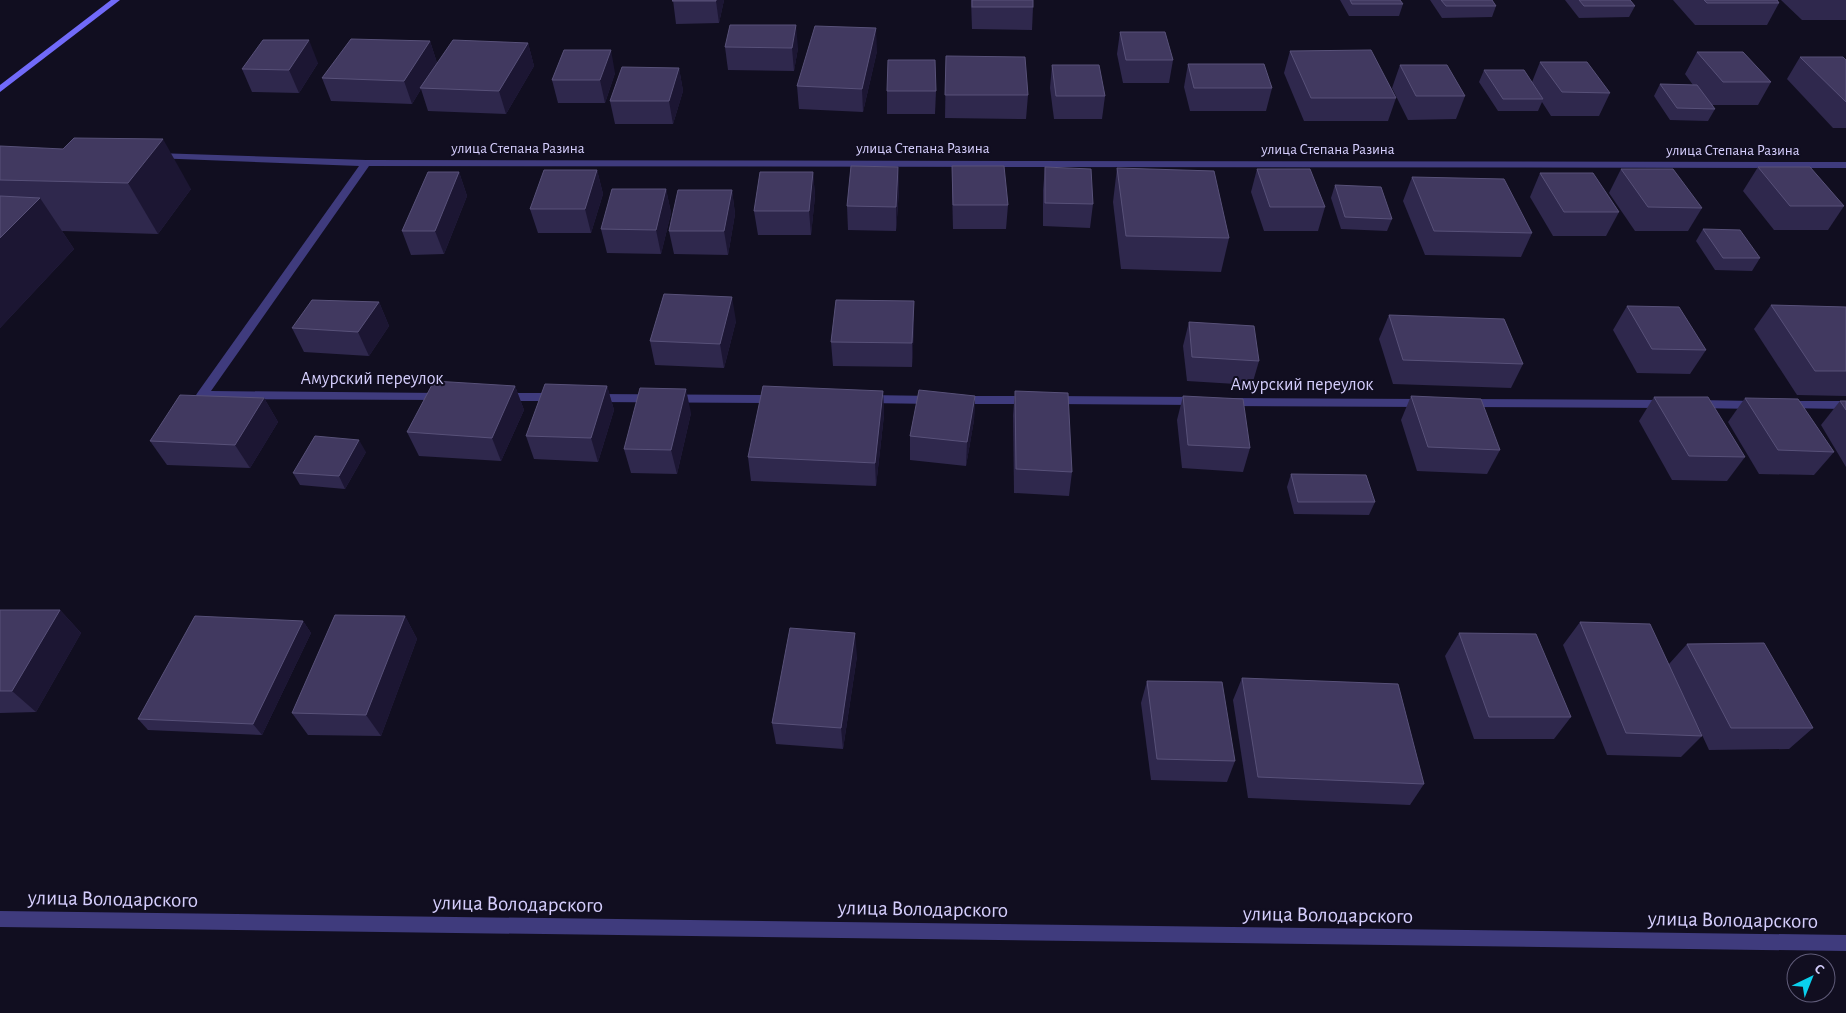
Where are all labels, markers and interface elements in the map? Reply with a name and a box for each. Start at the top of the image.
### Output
street label: улица Степана Разина [450,141,585,156]
street label: улица Степана Разина [855,141,990,156]
street label: улица Степана Разина [1260,142,1395,157]
street label: улица Степана Разина [1665,143,1800,158]
street label: Амурский переулок [301,370,444,388]
street label: Амурский переулок [1231,376,1374,394]
street label: улица Володарского [27,887,198,911]
street label: улица Володарского [432,892,603,916]
street label: улица Володарского [837,897,1008,921]
street label: улица Володарского [1242,903,1413,927]
street label: улица Володарского [1647,908,1818,932]
north arrow [1786,953,1836,1003]
text: С [1812,961,1827,977]

